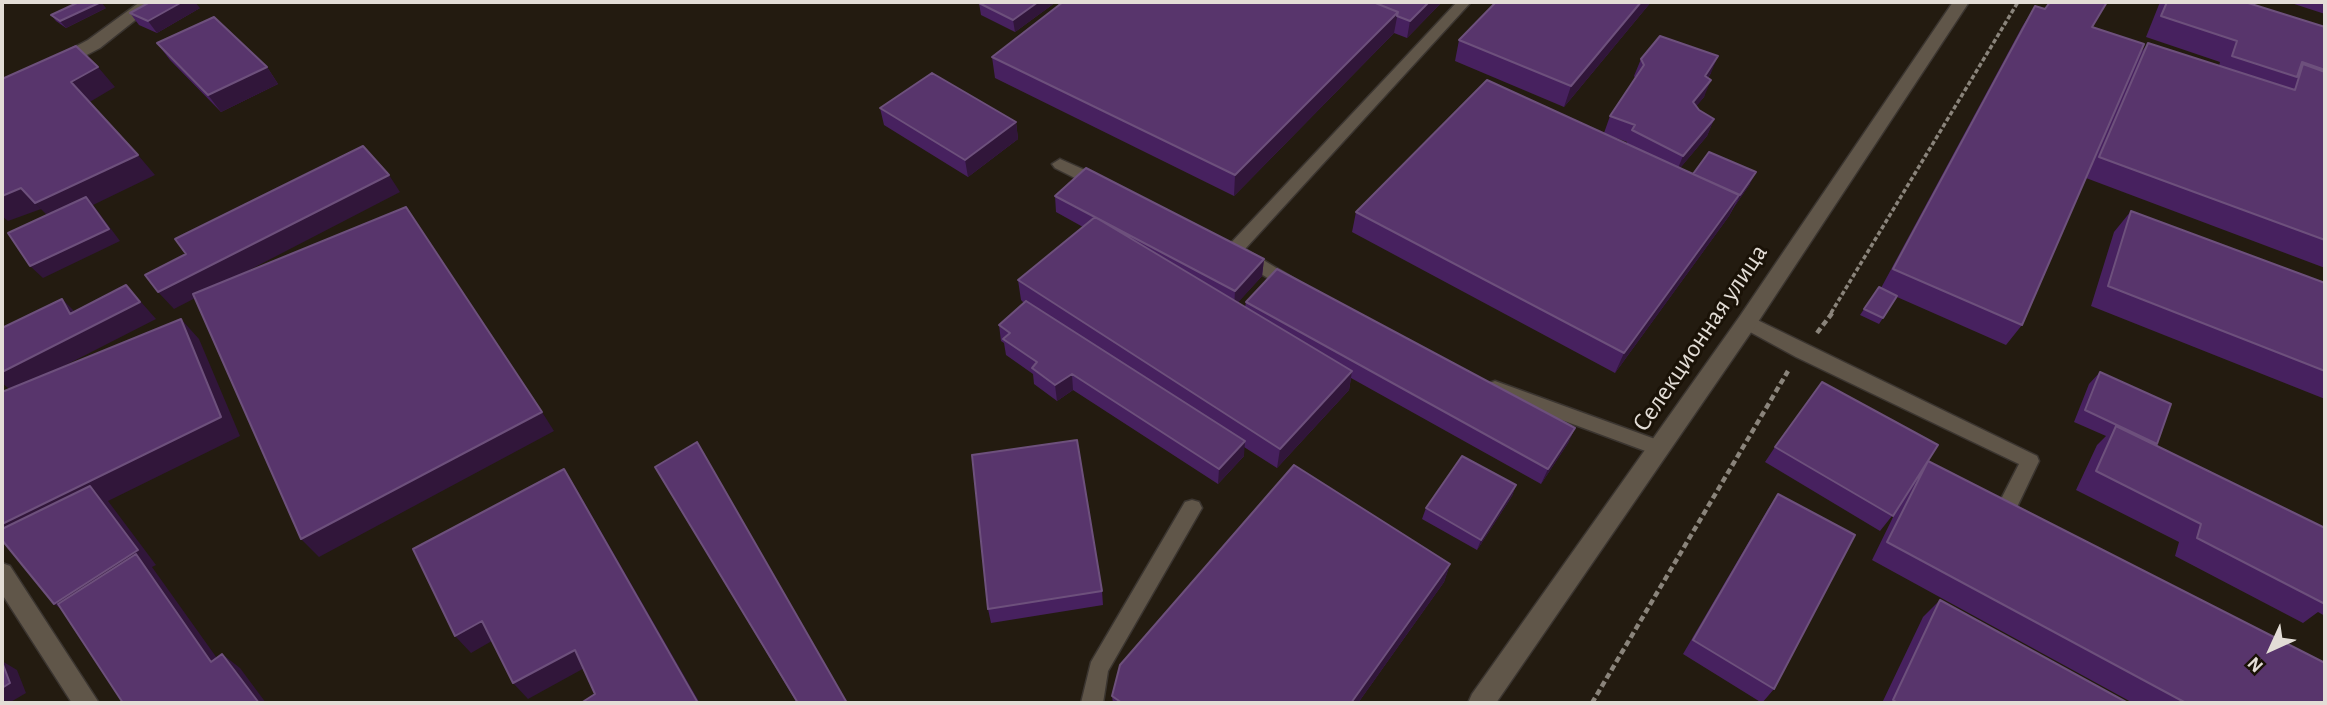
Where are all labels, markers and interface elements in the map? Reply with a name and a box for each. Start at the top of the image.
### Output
street label: Селекционная улица [1626,238,1774,438]
north arrow [2236,614,2306,684]
text: N [2244,653,2267,676]

